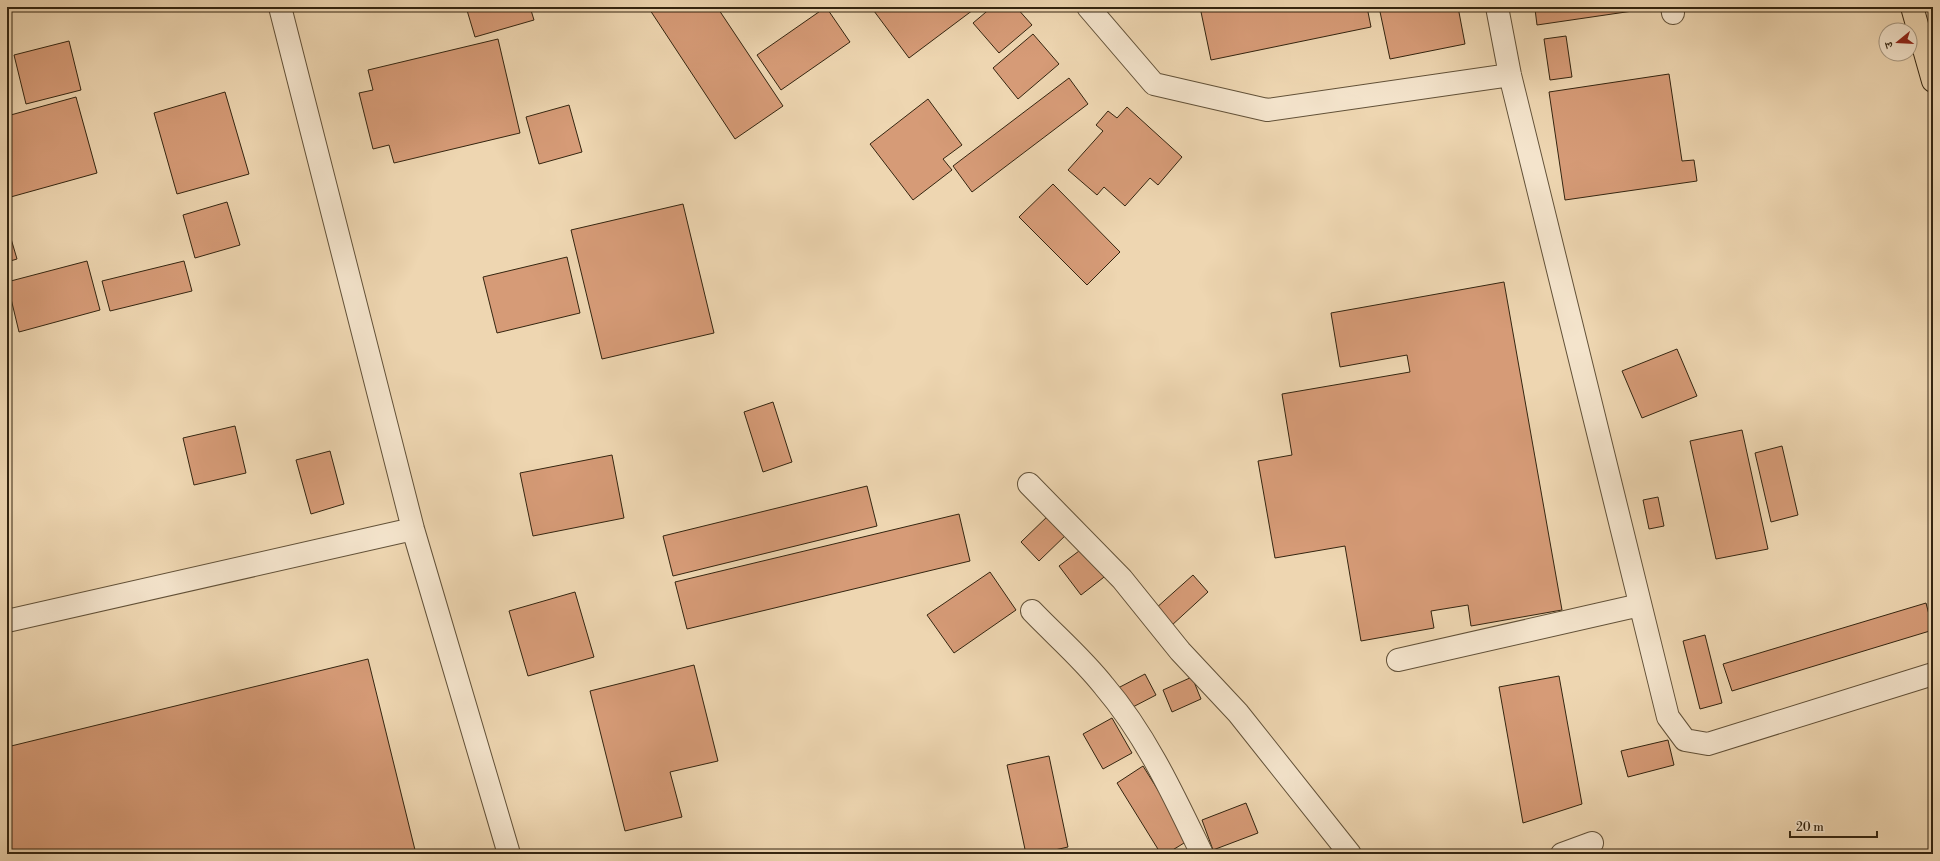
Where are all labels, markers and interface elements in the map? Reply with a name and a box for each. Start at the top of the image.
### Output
north arrow [1878,22,1918,62]
text: उ [1881,39,1897,51]
scale bar [1790,813,1877,839]
text: 20 m [1796,820,1824,835]

